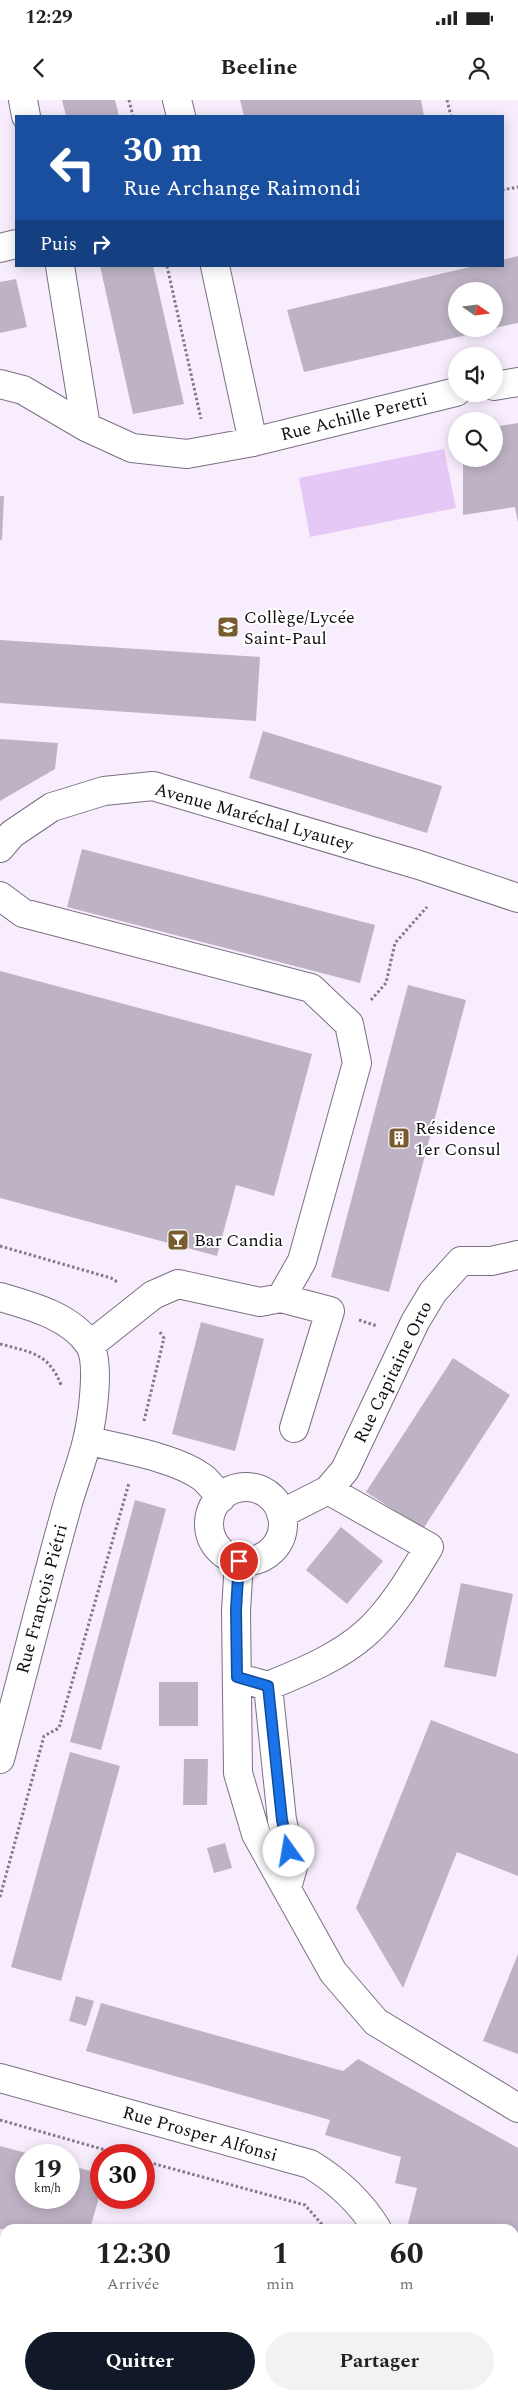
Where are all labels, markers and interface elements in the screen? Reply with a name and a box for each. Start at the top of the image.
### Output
text: 12:29 [25,3,73,32]
text: Beeline [221,51,297,84]
icon: back [25,54,53,82]
icon: person [465,54,493,82]
text: 30 m [123,124,203,177]
icon: left [40,135,105,200]
text: Rue Archange Raimondi [123,172,361,205]
text: Puis [40,230,77,259]
icon: right [87,230,115,258]
north arrow [448,282,502,338]
map controls [448,282,503,467]
button: sound [448,347,503,402]
street label: Rue Achille Peretti [278,386,430,448]
button: search [448,412,503,467]
place label: Collège/Lycée Saint-Paul [244,604,355,652]
school or university icon: Collège/Lycée Saint-Paul [216,615,240,639]
street label: Avenue Maréchal Lyautey [151,776,358,859]
place label: Résidence 1er Consul [415,1115,501,1163]
building icon: Résidence 1er Consul [387,1126,411,1150]
place label: Bar Candia [194,1227,283,1254]
bar icon: Bar Candia [166,1228,190,1252]
street label: Rue Capitaine Orto [347,1296,439,1448]
street label: Rue François Piétri [9,1521,75,1677]
pin [218,1540,260,1582]
icon: arrive [225,1547,253,1575]
position arrow [262,1824,314,1876]
street label: Rue Prosper Alfonsi [119,2099,281,2169]
speed limit sign: 30 [90,2144,155,2209]
text: 19 [33,2151,62,2189]
text: km/h [34,2179,61,2198]
text: 12:30 [95,2231,171,2277]
text: 1 [272,2231,289,2277]
text: 60 [390,2231,424,2277]
text: Arrivée [107,2272,160,2296]
text: min [266,2272,294,2296]
text: m [400,2272,414,2296]
button: Quitter [25,2332,255,2390]
button: Partager [265,2332,494,2390]

